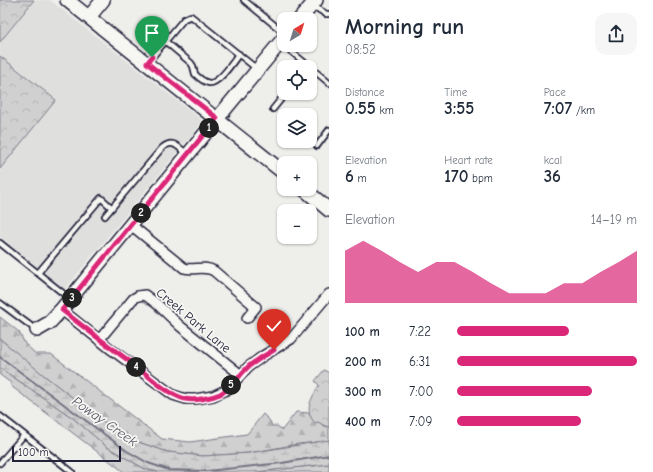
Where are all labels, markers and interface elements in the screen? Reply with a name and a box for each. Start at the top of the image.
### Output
north arrow [277,12,317,52]
map controls [277,12,317,244]
button: share [595,13,637,55]
text: Morning run [345,14,464,40]
pin [135,16,169,57]
icon: arrive [141,22,163,44]
text: 08:52 [345,42,376,57]
button: locate [277,60,317,100]
text: Distance [345,86,384,99]
text: Time [444,86,467,99]
text: Pace [544,86,566,99]
text: 0.55 [345,99,376,118]
text: 3:55 [444,99,474,118]
text: 7:07 [544,99,572,118]
text: km [376,104,394,117]
text: /km [572,104,595,117]
button: layers [277,108,317,148]
pin: 1 [199,118,219,138]
text: 1 [207,121,211,134]
text: Elevation [345,154,387,167]
text: Heart rate [444,154,493,167]
text: kcal [544,154,562,167]
button: + [277,156,317,196]
text: 6 [345,167,354,186]
text: 170 [444,167,468,186]
text: 36 [544,167,561,186]
text: m [354,172,367,185]
text: bpm [468,172,493,185]
pin: 2 [131,203,151,223]
button: − [277,204,317,244]
text: 2 [138,206,144,219]
text: Elevation [345,212,395,227]
text: 14–19 m [591,212,637,227]
street label: Creek Park Lane [153,285,234,356]
pin: 3 [62,288,82,308]
text: 3 [69,291,75,304]
pin [257,309,291,350]
icon: check [263,315,285,337]
text: 100 m [345,324,380,339]
text: 7:22 [409,324,431,339]
text: 200 m [345,354,381,369]
text: 6:31 [409,354,430,369]
pin: 4 [126,357,146,377]
text: 4 [133,360,139,373]
pin: 5 [221,375,241,395]
text: 5 [228,378,234,391]
text: 300 m [345,384,381,399]
text: 7:00 [409,384,433,399]
water label: Poway Creek [69,393,141,450]
text: 400 m [345,414,381,429]
text: 7:09 [409,414,432,429]
scale bar [12,444,121,463]
text: 100 m [18,446,49,459]

